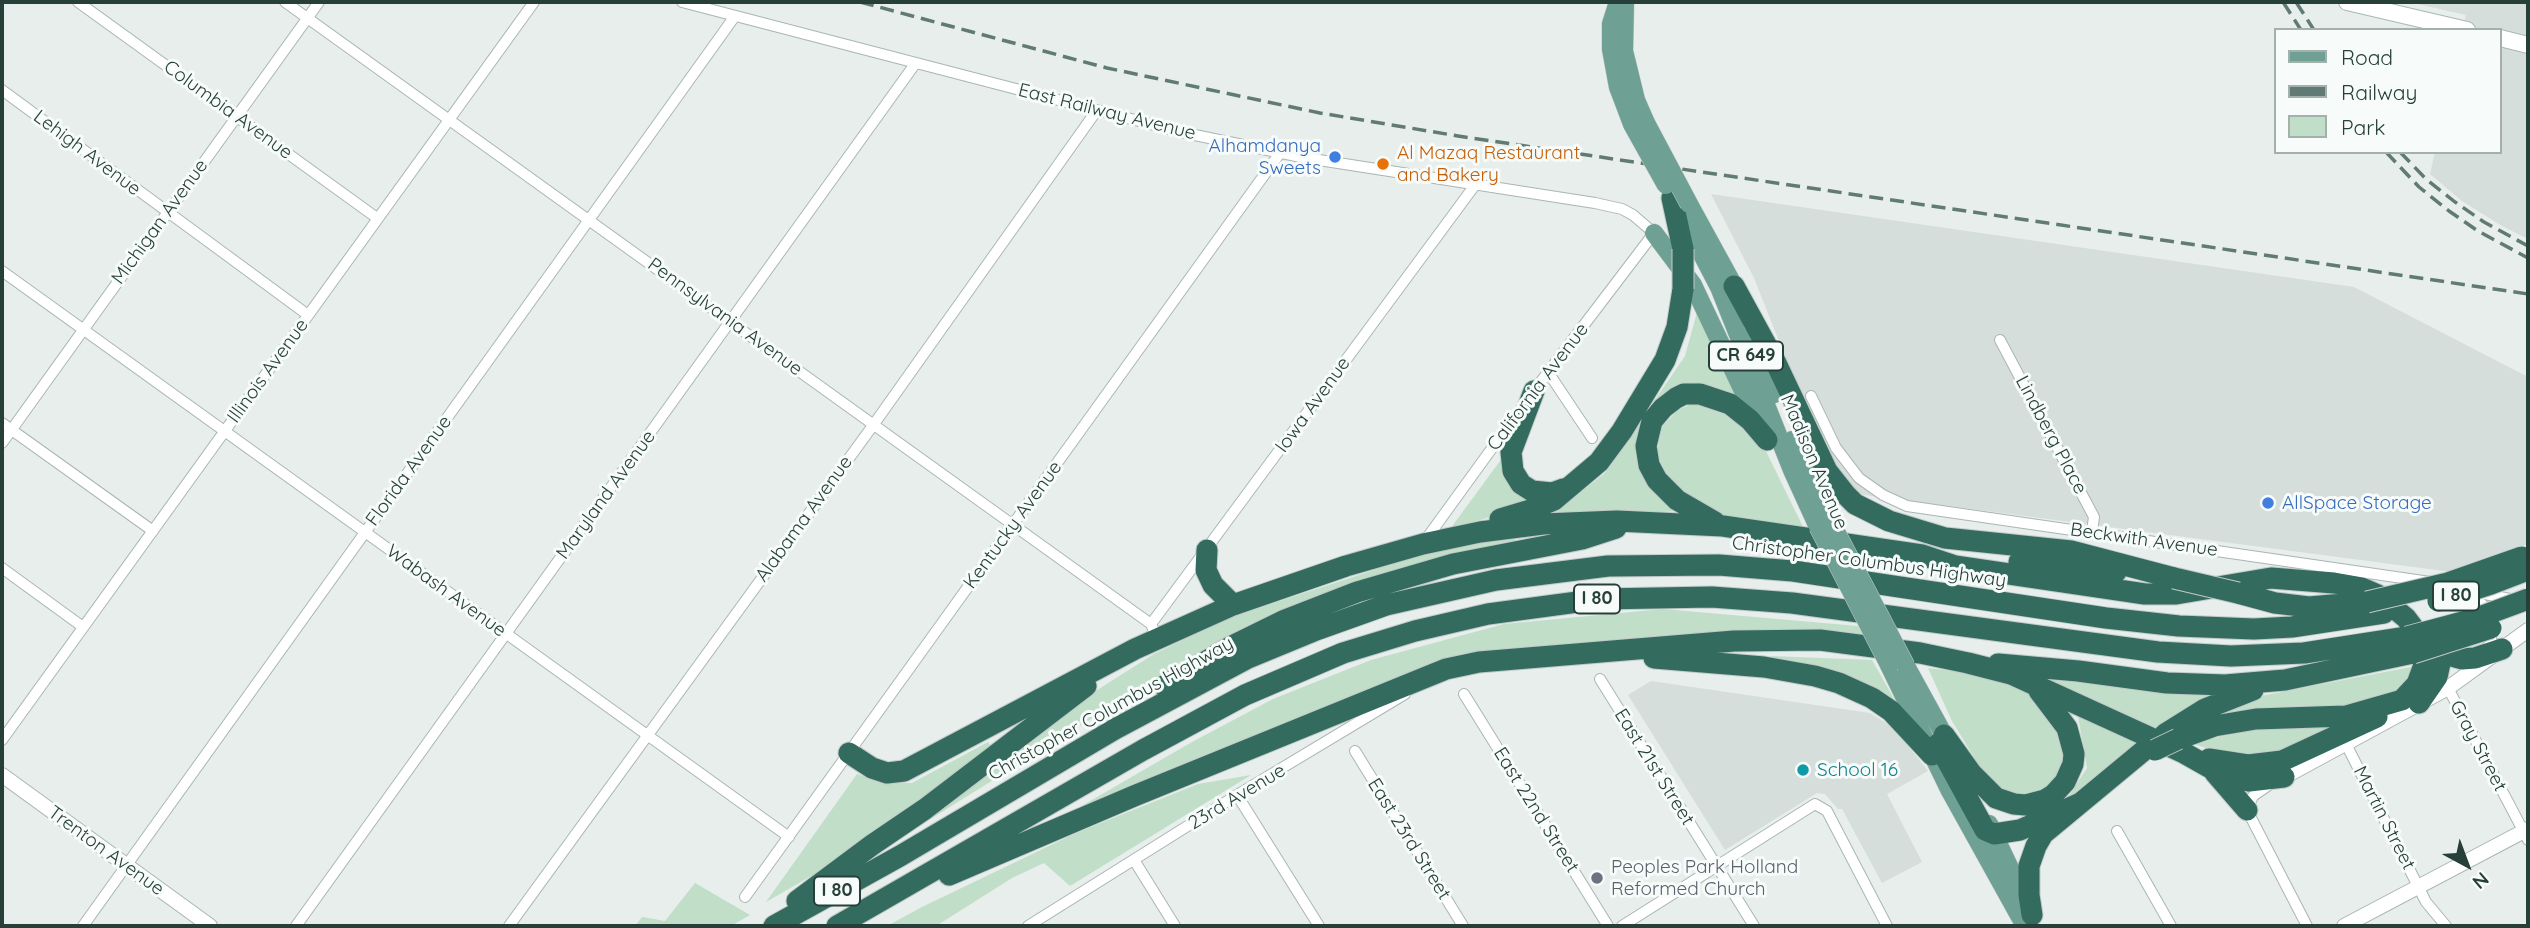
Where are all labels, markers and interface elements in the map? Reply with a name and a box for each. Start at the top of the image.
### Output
legend [2274,28,2502,154]
text: Road [2341,44,2393,70]
street label: Columbia Avenue [159,56,297,164]
street label: East Railway Avenue [1016,79,1198,145]
text: Railway [2341,79,2417,105]
street label: Lehigh Avenue [29,105,145,201]
text: Park [2341,114,2385,140]
place label: Alhamdanya Sweets [1208,135,1321,179]
place label: Al Mazaq Restaurant and Bakery [1397,142,1580,186]
marker: Alhamdanya Sweets [1327,149,1343,165]
street label: Michigan Avenue [107,155,213,289]
marker: Al Mazaq Restaurant and Bakery [1375,156,1391,172]
street label: Pennsylvania Avenue [643,253,807,381]
street label: Illinois Avenue [223,314,313,428]
street label: California Avenue [1483,319,1593,455]
road number: CR 649 [1709,342,1783,370]
street label: Iowa Avenue [1271,353,1355,457]
street label: Lindberg Place [2010,372,2092,498]
street label: Madison Avenue [1775,391,1853,533]
street label: Florida Avenue [361,411,457,531]
street label: Maryland Avenue [552,426,660,564]
street label: Alabama Avenue [751,452,857,586]
street label: Kentucky Avenue [959,457,1067,593]
place label: AllSpace Storage [2282,492,2432,514]
marker: AllSpace Storage [2260,495,2276,511]
street label: Beckwith Avenue [2069,518,2219,562]
street label: Christopher Columbus Highway [1730,531,2008,593]
street label: Wabash Avenue [382,540,510,642]
road number: I 80 [2433,582,2479,610]
road number: I 80 [1574,584,1620,614]
street label: Christopher Columbus Highway [984,632,1238,786]
street label: Gray Street [2445,697,2511,795]
street label: East 21st Street [1609,705,1699,829]
street label: East 22nd Street [1488,743,1584,877]
street label: 23rd Avenue [1184,759,1290,835]
place label: School 16 [1817,759,1898,781]
marker: School 16 [1795,762,1811,778]
street label: Martin Street [2348,762,2420,874]
street label: East 23rd Street [1363,774,1455,904]
street label: Trenton Avenue [44,801,168,901]
north arrow [2432,830,2502,900]
place label: Peoples Park Holland Reformed Church [1611,856,1798,900]
text: N [2468,867,2494,894]
marker: Peoples Park Holland Reformed Church [1589,870,1605,886]
road number: I 80 [814,876,860,906]

